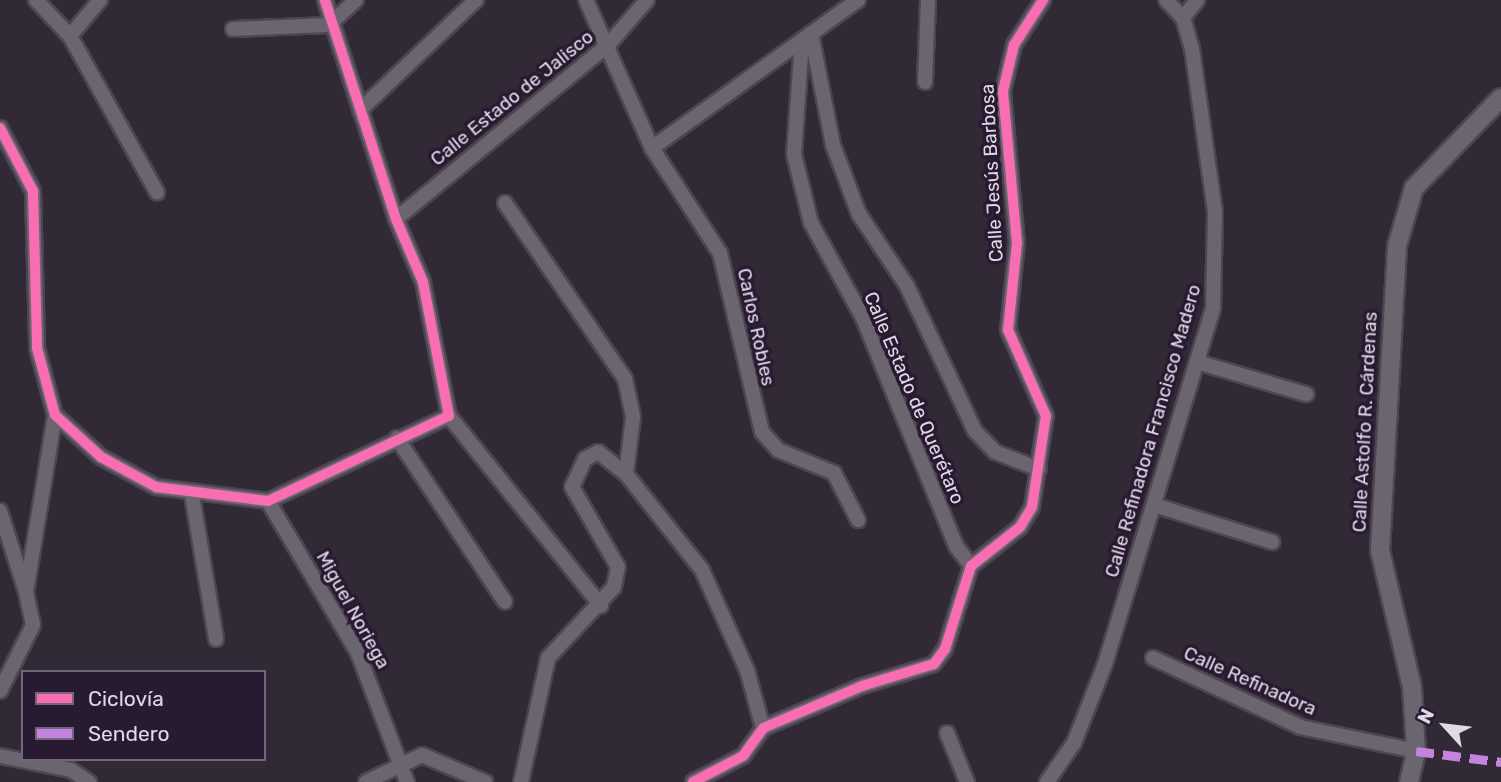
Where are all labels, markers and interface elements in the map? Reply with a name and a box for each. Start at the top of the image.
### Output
street label: Calle Estado de Jalisco [426,25,598,171]
street label: Calle Jesús Barbosa [976,83,1008,263]
street label: Carlos Robles [732,266,780,388]
street label: Calle Refinadora Francisco Madero [1100,282,1206,580]
street label: Calle Estado de Querétaro [859,288,969,508]
street label: Calle Astolfo R. Cárdenas [1348,311,1382,533]
street label: Miguel Noriega [311,547,395,673]
street label: Calle Refinadora [1180,642,1320,720]
legend [21,670,266,761]
text: Ciclovía [88,686,164,711]
north arrow [1410,691,1480,761]
text: N [1412,705,1439,728]
text: Sendero [88,721,170,746]

